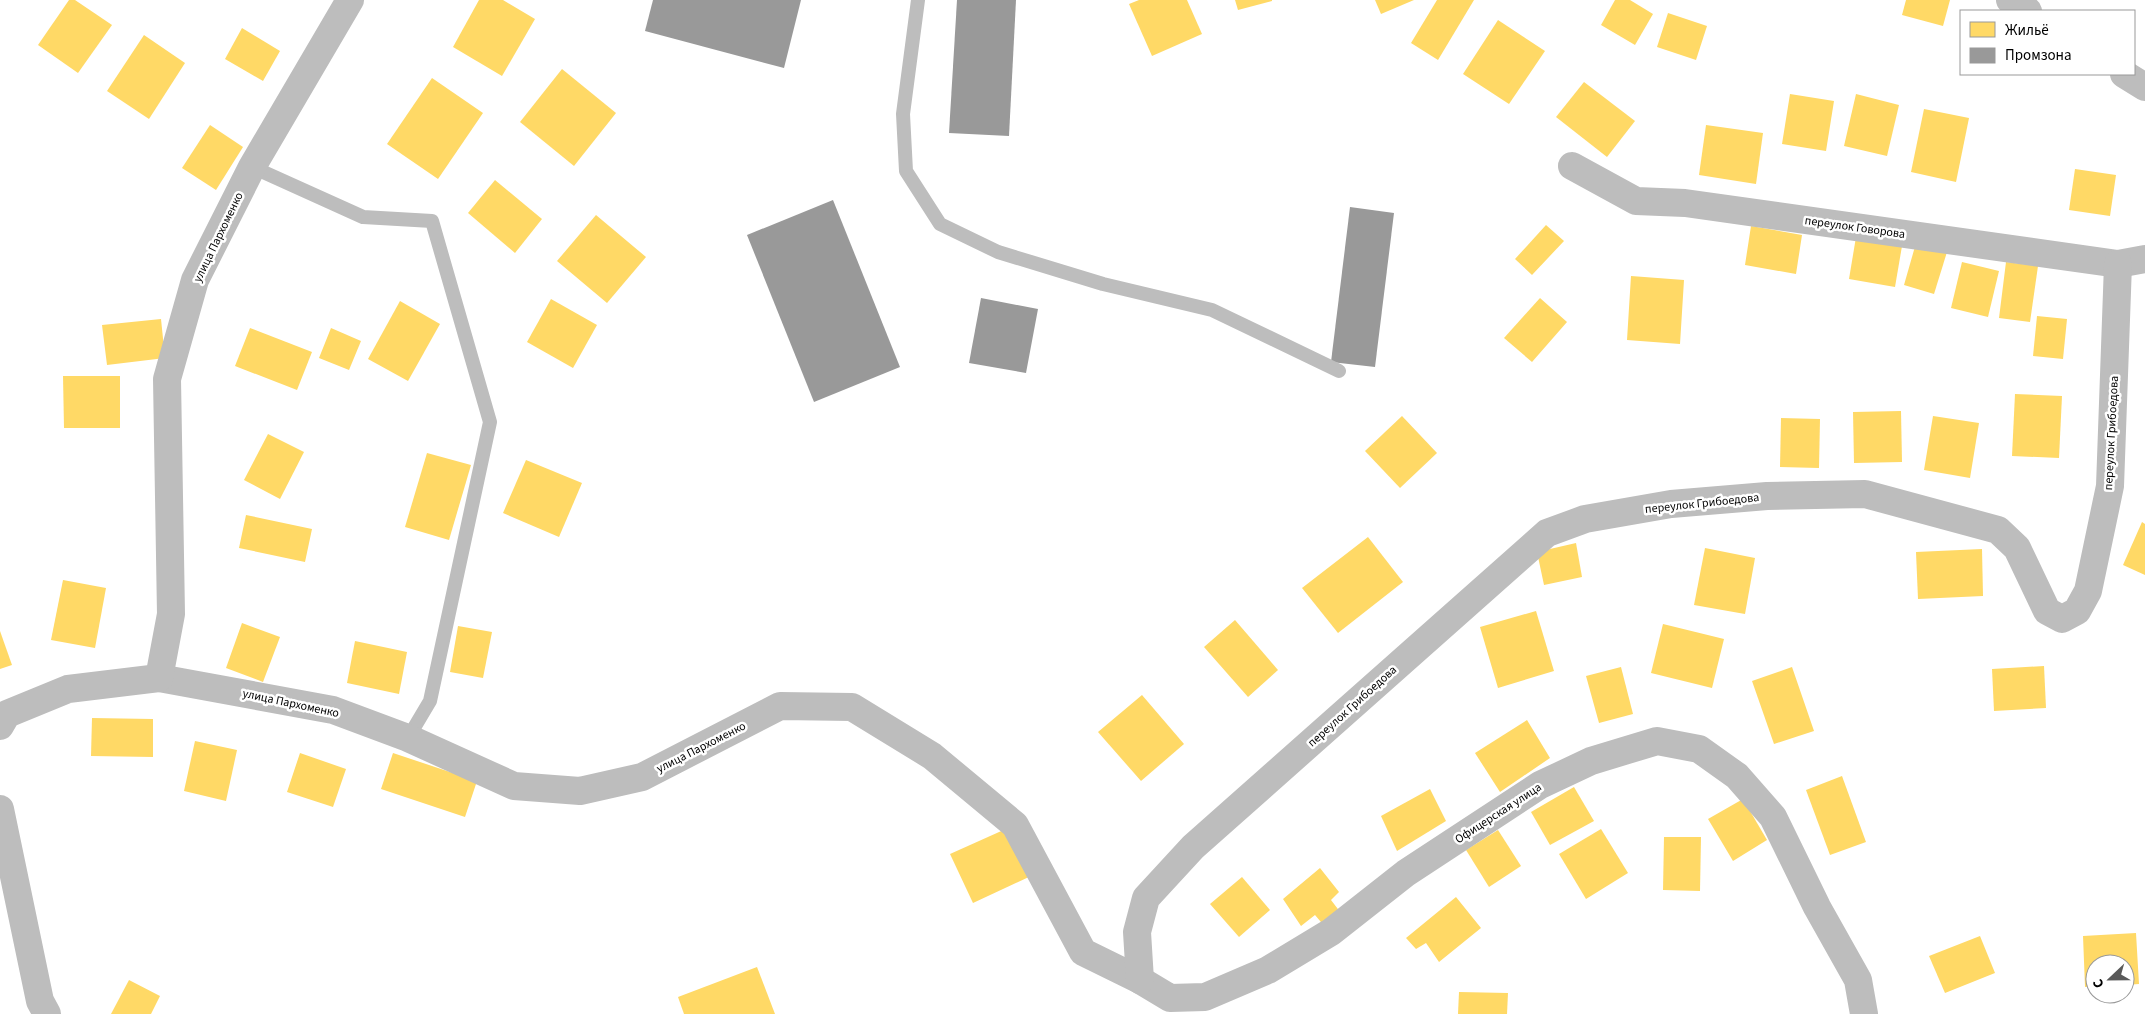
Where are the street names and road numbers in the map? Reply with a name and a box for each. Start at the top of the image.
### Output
street label: улица Пархоменко [189,189,248,285]
street label: переулок Говорова [1804,212,1906,243]
street label: переулок Грибоедова [2100,375,2123,491]
street label: переулок Грибоедова [1644,489,1760,518]
street label: переулок Грибоедова [1304,662,1401,751]
street label: улица Пархоменко [241,685,341,722]
street label: улица Пархоменко [654,718,749,777]
street label: Офицерская улица [1452,779,1545,848]

